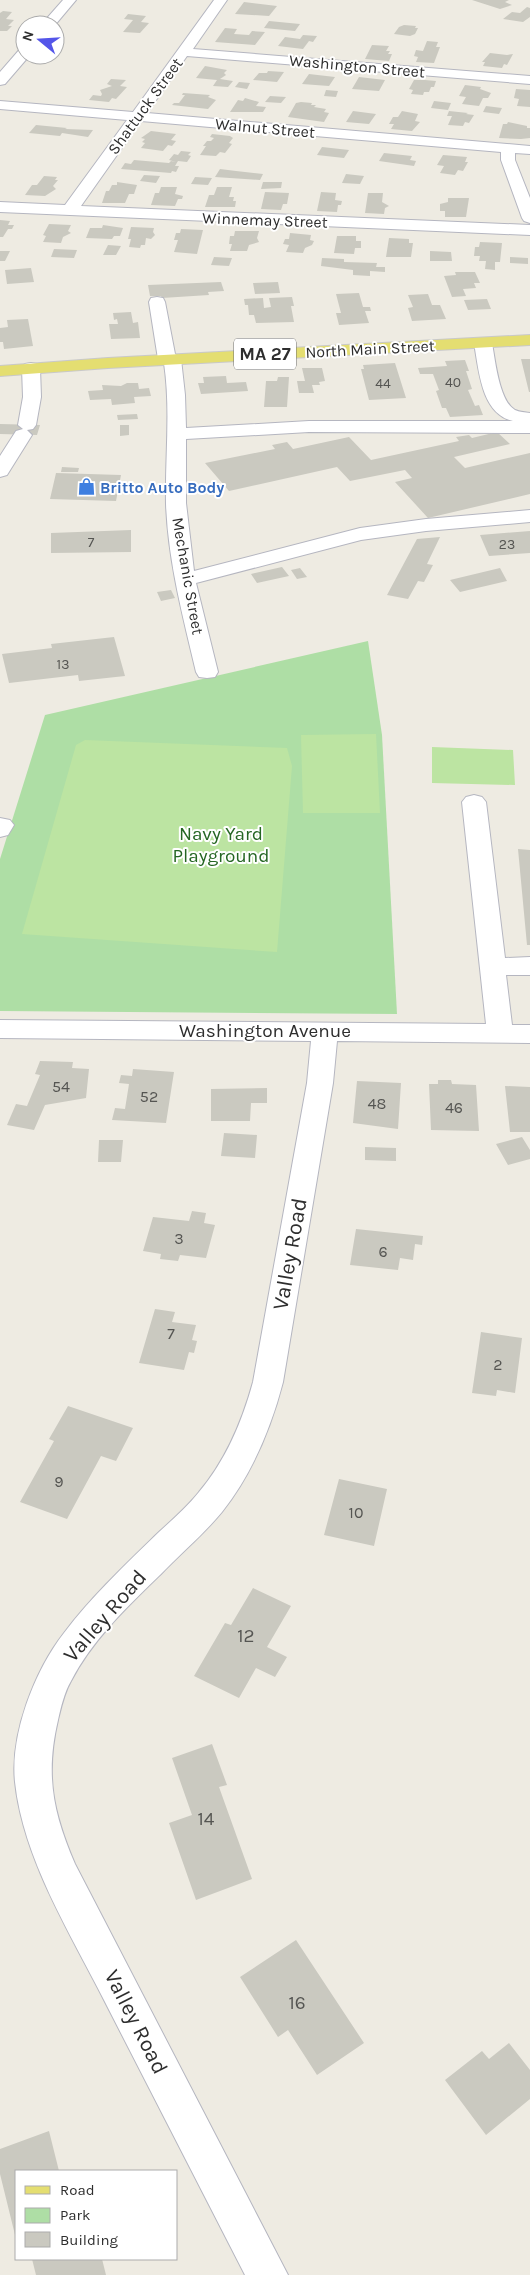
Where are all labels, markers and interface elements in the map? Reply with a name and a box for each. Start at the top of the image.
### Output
north arrow [15,15,65,65]
text: N [18,29,38,44]
street label: Washington Street [288,51,426,81]
street label: Shattuck Street [104,54,186,158]
street label: Walnut Street [214,114,316,142]
street label: Winnemay Street [202,208,328,232]
street label: North Main Street [305,336,435,362]
road number: MA 27 [234,338,296,369]
house number: 40 [445,374,461,391]
house number: 44 [375,375,391,392]
shop icon: Britto Auto Body [76,477,96,497]
place label: Britto Auto Body [100,478,224,497]
street label: Mechanic Street [168,516,208,636]
house number: 7 [88,534,95,551]
house number: 23 [499,536,515,553]
house number: 13 [57,656,69,673]
park label: Navy Yard Playground [172,823,270,867]
street label: Washington Avenue [179,1020,351,1042]
house number: 54 [52,1077,70,1096]
house number: 52 [140,1087,158,1106]
house number: 48 [368,1094,386,1113]
house number: 46 [445,1098,463,1117]
street label: Valley Road [267,1196,313,1312]
house number: 3 [174,1229,184,1248]
house number: 6 [378,1242,388,1261]
house number: 7 [167,1324,175,1343]
house number: 2 [493,1355,503,1374]
house number: 9 [54,1472,64,1491]
house number: 10 [349,1503,363,1522]
street label: Valley Road [58,1565,152,1667]
house number: 12 [237,1625,255,1647]
house number: 14 [198,1808,215,1830]
street label: Valley Road [99,1966,173,2078]
house number: 16 [288,1992,306,2014]
legend [15,2170,178,2260]
text: Road [60,2181,95,2199]
text: Park [60,2206,90,2224]
text: Building [60,2231,118,2249]

